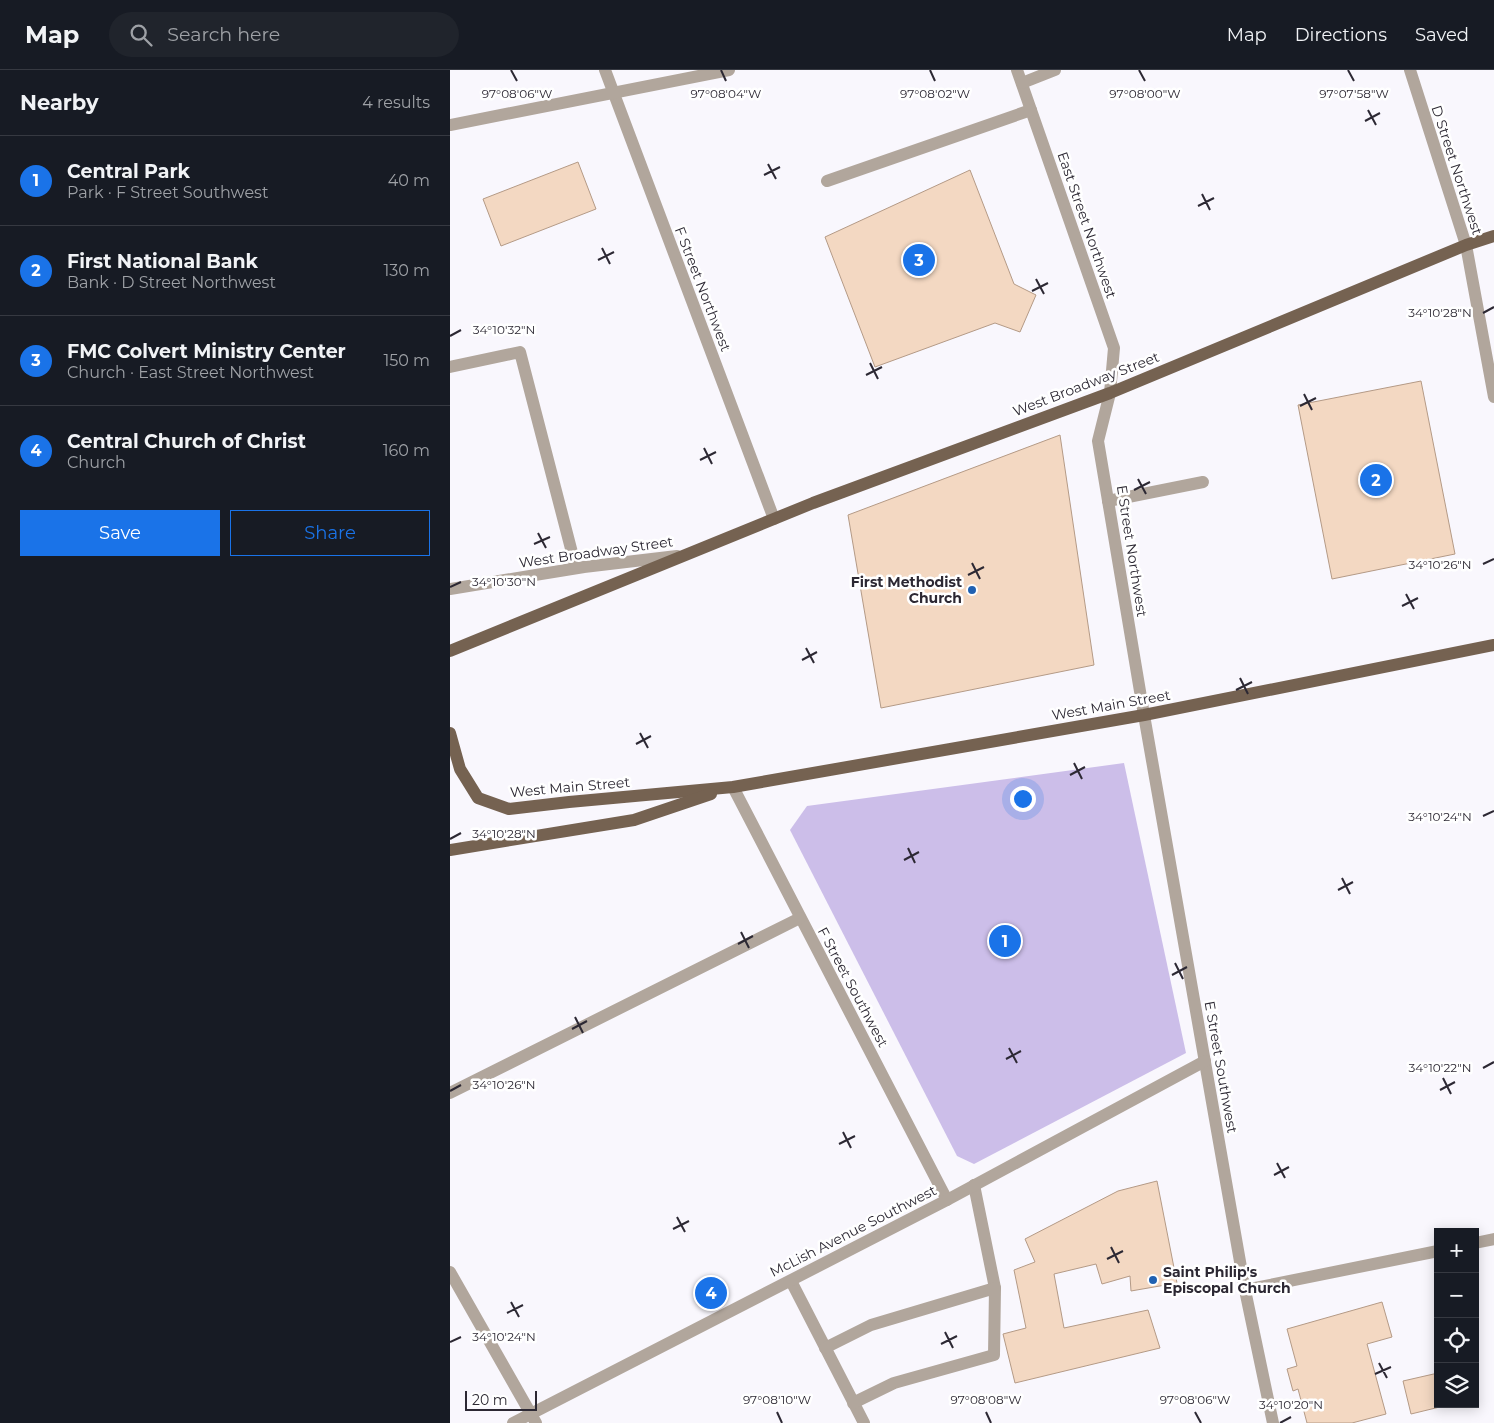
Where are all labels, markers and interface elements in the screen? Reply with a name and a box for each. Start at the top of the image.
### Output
search box [109,12,459,57]
text: Map [25,20,79,49]
icon: search [127,21,155,49]
text: Search here [167,23,280,46]
text: Map [1227,24,1267,46]
text: Directions [1295,24,1387,46]
text: Saved [1415,24,1469,46]
text: 97°08'06"W [482,86,552,101]
text: 97°08'04"W [691,86,761,101]
text: 97°08'02"W [900,86,970,101]
text: 97°08'00"W [1109,86,1181,101]
text: 97°07'58"W [1319,86,1389,101]
text: Nearby [20,90,99,115]
text: 4 results [362,93,430,112]
street label: D Street Northwest [1428,103,1487,237]
street label: East Street Northwest [1053,149,1121,301]
text: Central Park [67,160,190,183]
text: 1 [33,171,39,190]
text: 40 m [388,171,430,190]
text: Park · F Street Southwest [67,183,268,202]
street label: F Street Northwest [671,224,735,354]
pin: 3 [903,241,935,279]
text: First National Bank [67,250,258,273]
text: 2 [31,261,41,280]
text: 130 m [383,261,430,280]
text: Bank · D Street Northwest [67,273,276,292]
text: 34°10'28"N [1408,305,1472,320]
text: 34°10'32"N [473,322,535,337]
text: FMC Colvert Ministry Center [67,340,346,363]
street label: West Broadway Street [1010,348,1162,420]
text: 3 [31,351,41,370]
text: 150 m [383,351,430,370]
text: Church · East Street Northwest [67,363,314,382]
text: Central Church of Christ [67,430,306,453]
text: 4 [30,441,42,460]
text: 160 m [383,441,430,460]
text: Church [67,453,126,472]
pin: 2 [1360,461,1392,499]
street label: E Street Northwest [1113,484,1151,618]
button: Save [20,510,220,556]
button: Share [230,510,430,556]
street label: West Broadway Street [518,532,675,572]
text: 34°10'26"N [1408,557,1472,572]
place label: First Methodist Church [851,573,962,607]
text: 34°10'30"N [472,574,536,589]
marker: First Methodist Church [966,584,978,596]
street label: West Main Street [1050,686,1172,724]
street label: West Main Street [509,773,631,801]
your location [1010,786,1036,812]
text: 34°10'24"N [1408,809,1472,824]
text: 34°10'28"N [472,826,536,841]
pin: 1 [989,922,1021,960]
street label: F Street Southwest [814,924,892,1050]
street label: E Street Southwest [1201,1000,1242,1135]
text: 34°10'22"N [1409,1060,1471,1075]
text: 34°10'26"N [472,1077,536,1092]
street label: McLish Avenue Southwest [767,1181,940,1281]
map controls [1434,1228,1479,1408]
button: + [1434,1228,1479,1273]
place label: Saint Philip's Episcopal Church [1163,1263,1291,1297]
button: − [1434,1273,1479,1318]
pin: 4 [695,1274,727,1312]
marker: Saint Philip's Episcopal Church [1147,1274,1159,1286]
button: locate [1434,1318,1479,1363]
text: 34°10'24"N [472,1329,536,1344]
button: layers [1434,1363,1479,1408]
scale bar [465,1388,538,1411]
text: 20 m [472,1391,508,1409]
text: 97°08'10"W [743,1392,811,1407]
text: 97°08'08"W [951,1392,1021,1407]
text: 97°08'06"W [1160,1392,1230,1407]
text: 34°10'20"N [1259,1397,1323,1412]

